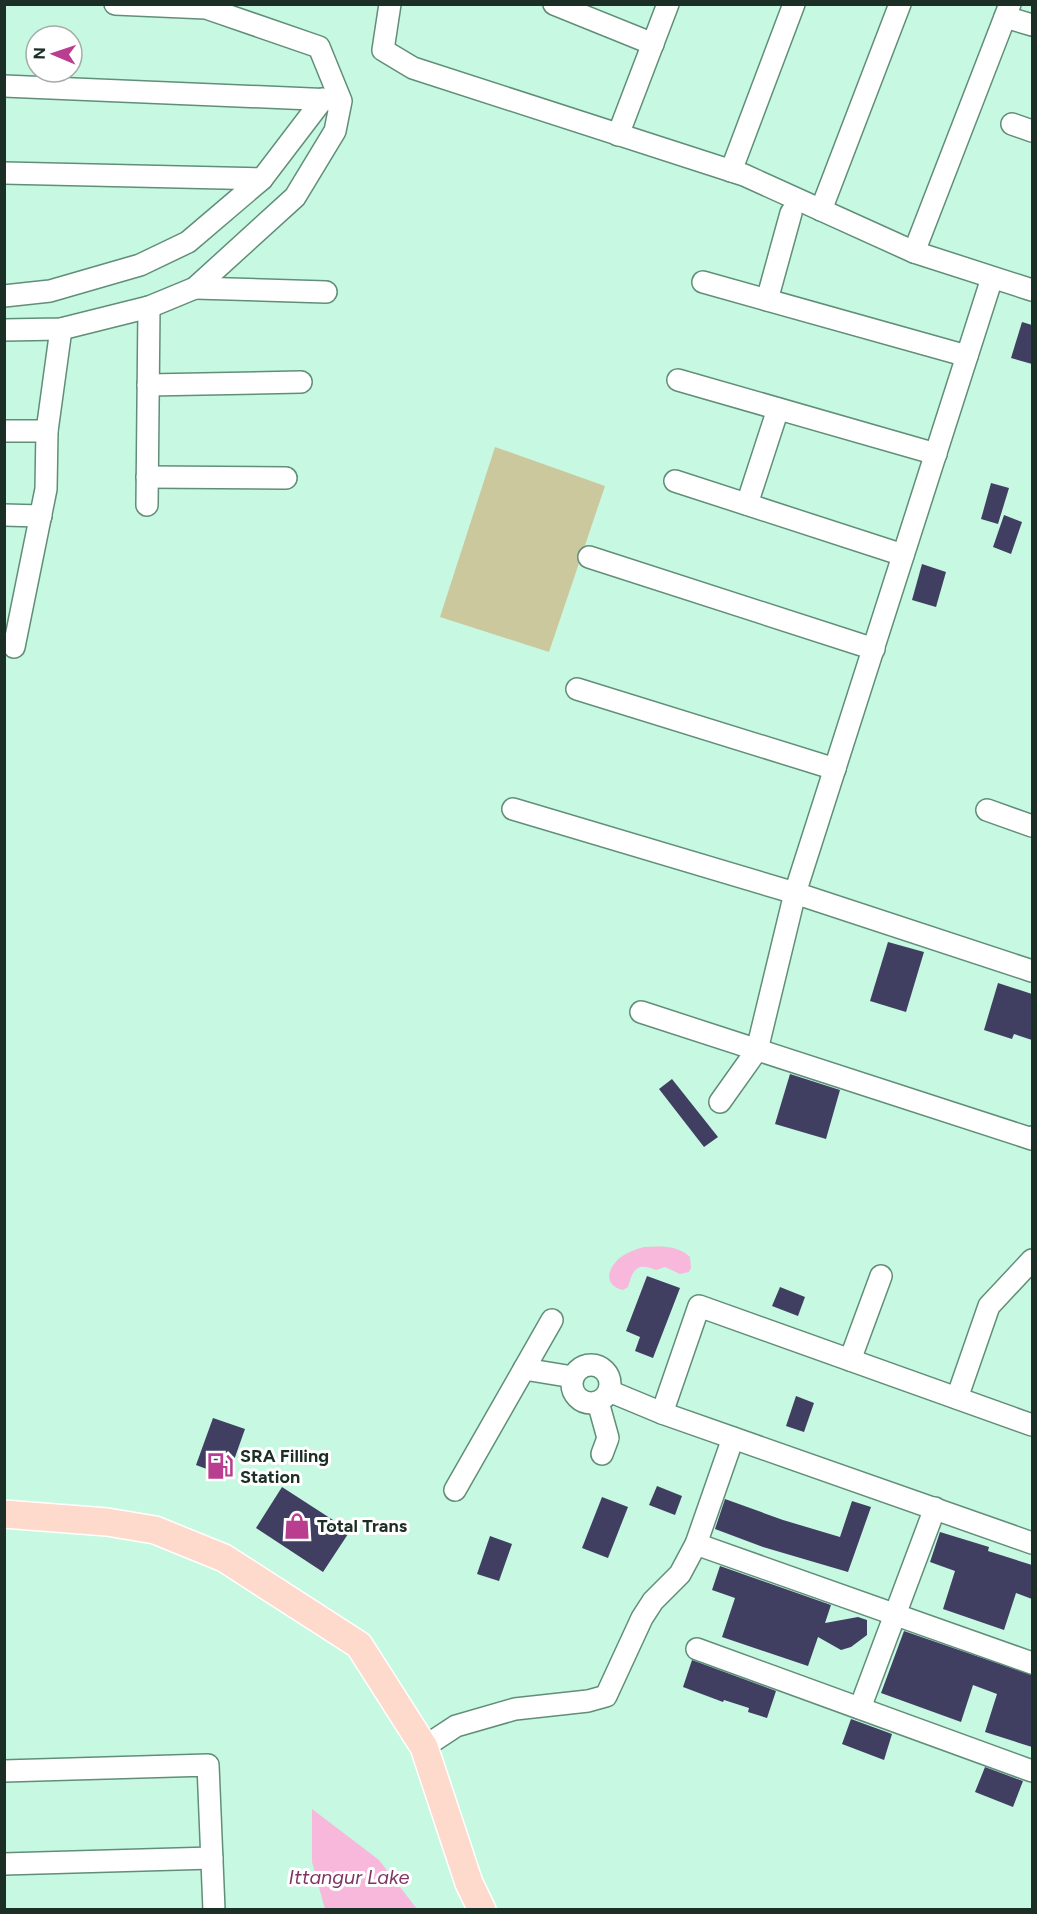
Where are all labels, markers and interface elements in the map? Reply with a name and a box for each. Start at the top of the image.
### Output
north arrow [24,24,84,84]
text: N [30,47,49,60]
place label: SRA Filling Station [240,1445,329,1488]
fuel station icon: SRA Filling Station [205,1451,235,1481]
shop icon: Total Trans [282,1511,312,1541]
place label: Total Trans [317,1515,408,1537]
water label: Ittangur Lake [289,1865,410,1889]

